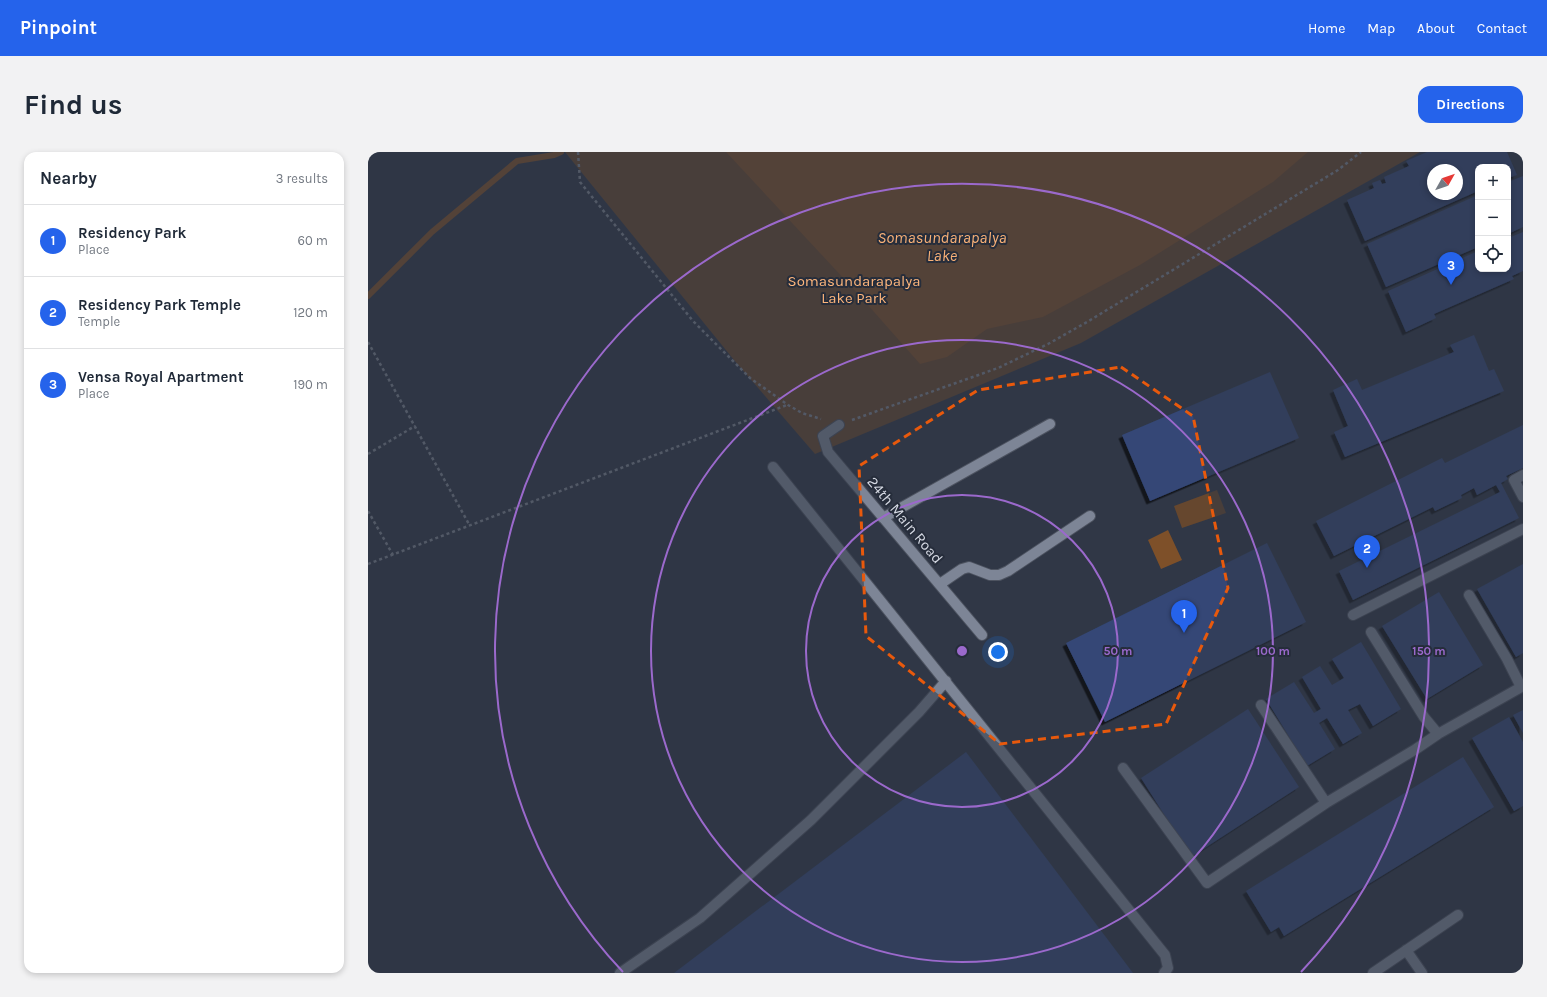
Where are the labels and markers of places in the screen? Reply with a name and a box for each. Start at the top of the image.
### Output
pin: 3 [1438,252,1464,285]
pin: 2 [1354,535,1380,568]
pin: 1 [1171,600,1197,633]
centre of rings [955,644,969,658]

